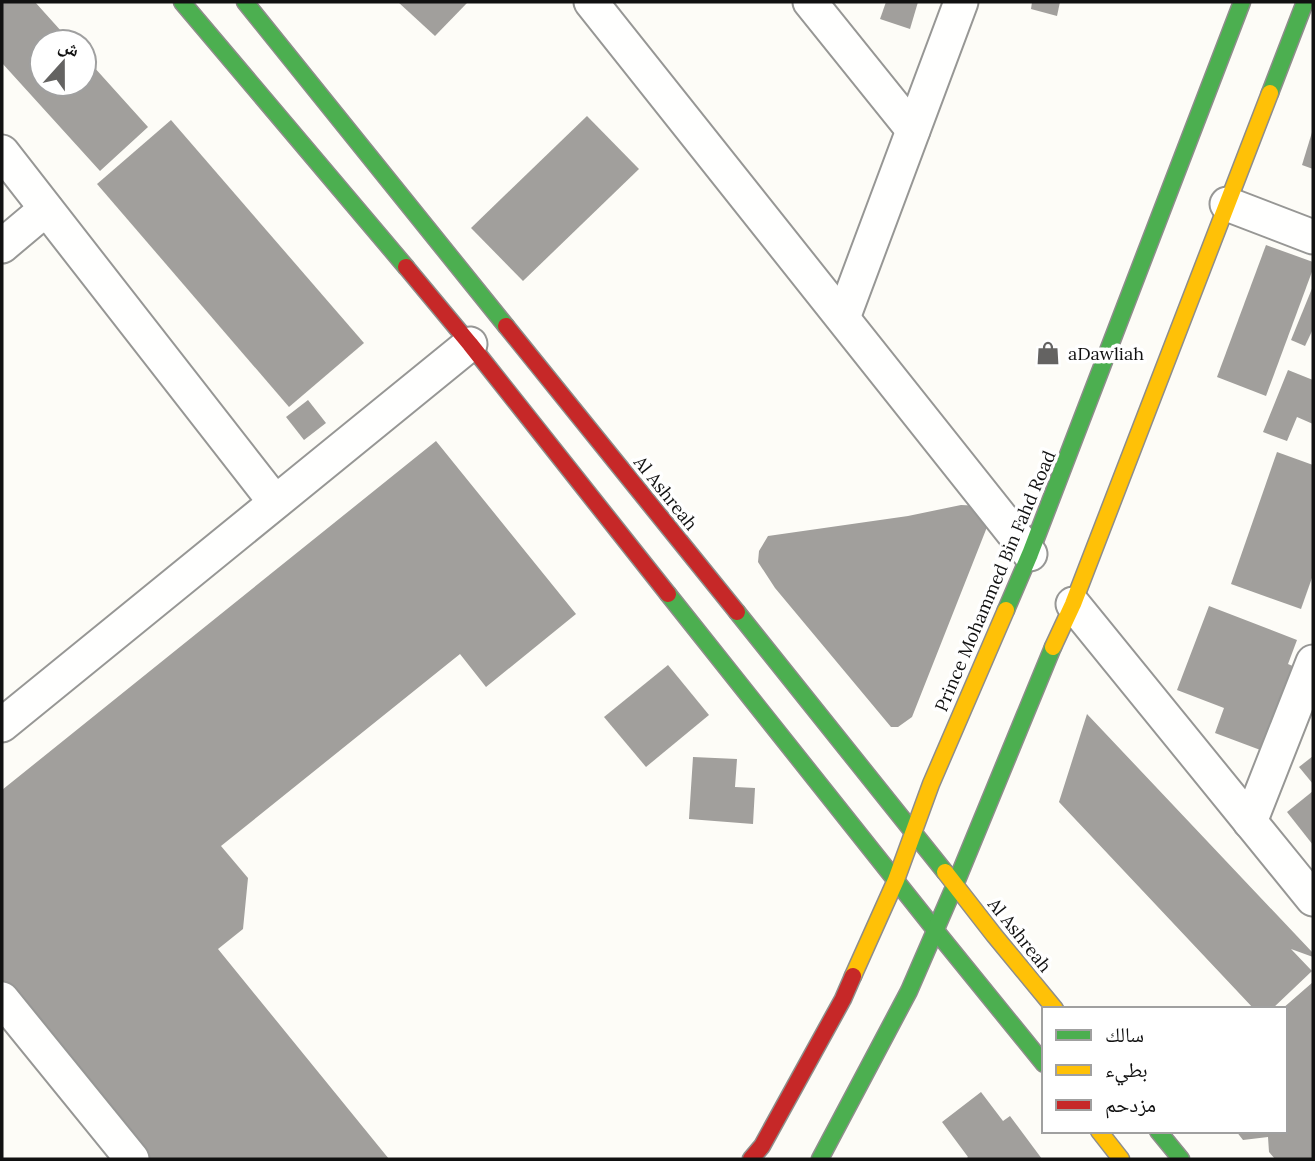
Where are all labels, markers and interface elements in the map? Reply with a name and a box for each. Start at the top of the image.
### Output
north arrow [28,28,98,98]
text: ش [55,32,83,62]
shop icon: aDawliah [1034,339,1062,367]
place label: aDawliah [1068,342,1144,365]
street label: Prince Mohammed Bin Fahd Road [929,447,1061,715]
street label: Al Ashreah [629,450,703,535]
street label: Al Ashreah [983,892,1057,977]
legend [1042,1007,1287,1133]
text: سالك [1105,1021,1144,1048]
text: بطيء [1105,1056,1148,1086]
text: مزدحم [1105,1091,1156,1119]

